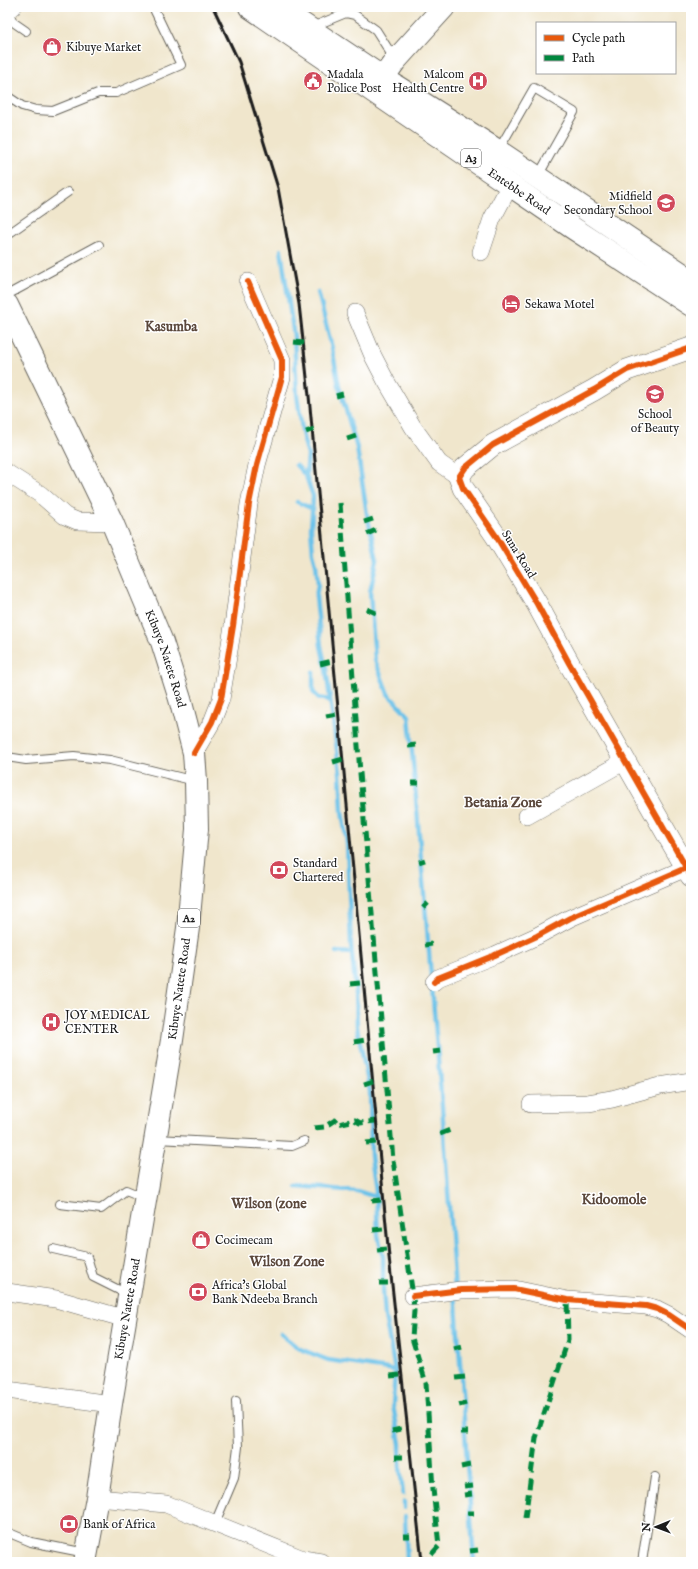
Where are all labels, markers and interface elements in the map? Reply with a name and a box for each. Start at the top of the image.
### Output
legend [536,22,676,74]
text: Cycle path [572,31,626,47]
shop icon: Kibuye Market [41,36,63,58]
place label: Kibuye Market [66,40,141,55]
text: Path [572,51,595,66]
place label: Madala Police Post [327,67,381,96]
place label: Malcom Health Centre [392,67,464,96]
public building icon: Madala Police Post [302,70,324,92]
hospital icon: Malcom Health Centre [467,70,489,92]
road number: A3 [461,149,481,167]
street label: Entebbe Road [485,165,553,218]
place label: Midfield Secondary School [564,189,653,218]
school or university icon: Midfield Secondary School [655,192,677,214]
hotel icon: Sekawa Motel [500,293,522,315]
place label: Sekawa Motel [525,297,595,312]
district label: Kasumba [145,318,198,336]
school or university icon: School of Beauty [644,383,666,405]
place label: School of Beauty [631,407,679,436]
street label: Suna Road [498,528,539,582]
street label: Kibuye Natete Road [141,608,189,710]
district label: Betania Zone [464,794,543,812]
place label: Standard Chartered [293,856,344,885]
bank icon: Standard Chartered [268,859,290,881]
road number: A2 [178,909,200,927]
street label: Kibuye Natete Road [165,937,194,1041]
place label: JOY MEDICAL CENTER [63,1008,150,1037]
hospital icon: JOY MEDICAL CENTER [40,1011,62,1033]
district label: Kidoomole [582,1191,647,1209]
district label: Wilson (zone [230,1195,307,1213]
shop icon: Cocimecam [190,1229,212,1251]
place label: Cocimecam [215,1233,273,1248]
district label: Wilson Zone [248,1253,325,1271]
street label: Kibuye Natete Road [111,1257,144,1361]
place label: Africa's Global Bank Ndeeba Branch [211,1278,318,1307]
bank icon: Africa's Global Bank Ndeeba Branch [187,1281,209,1303]
north arrow [636,1507,676,1547]
bank icon: Bank of Africa [58,1513,80,1535]
place label: Bank of Africa [83,1517,156,1532]
text: N [640,1522,654,1533]

